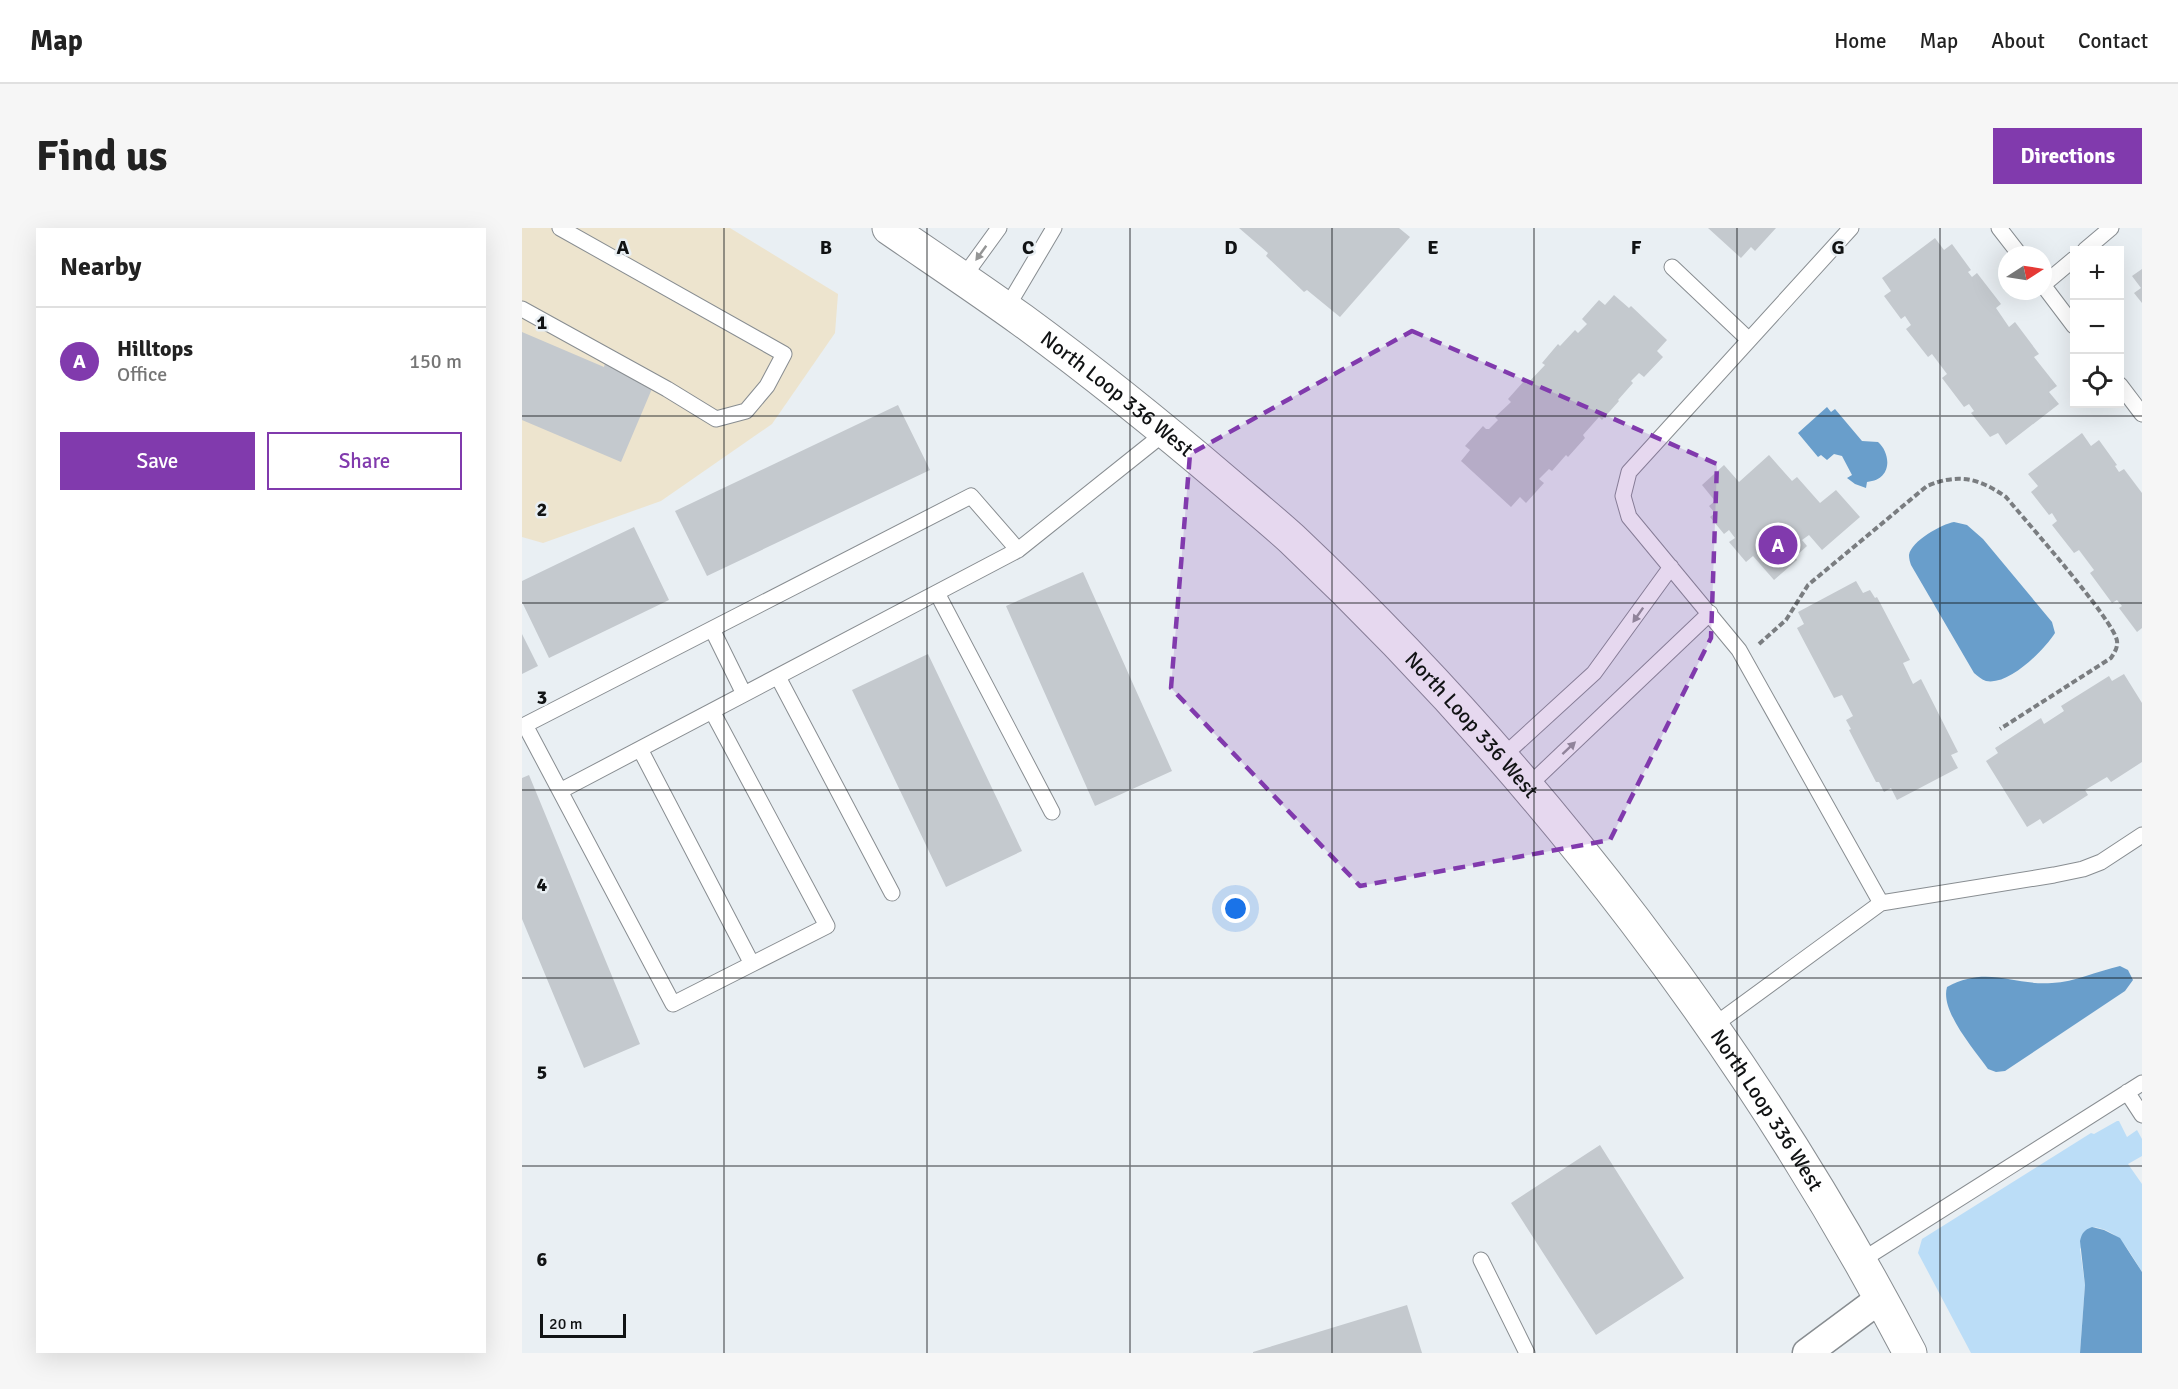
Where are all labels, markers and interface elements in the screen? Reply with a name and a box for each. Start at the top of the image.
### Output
text: Map [30,24,83,58]
text: Home [1834,28,1887,54]
text: Map [1920,28,1958,54]
text: About [1991,28,2045,54]
text: Contact [2078,28,2148,54]
button: Directions [1993,128,2142,184]
text: Find us [36,131,167,182]
text: A [617,235,630,260]
text: B [820,235,832,260]
text: C [1022,235,1034,260]
text: D [1224,235,1238,260]
text: E [1427,235,1439,260]
text: F [1631,235,1642,260]
text: G [1831,235,1845,260]
one-way arrow [975,246,987,261]
north arrow [1998,246,2052,300]
map controls [2070,246,2124,408]
button: + [2070,246,2124,300]
text: Nearby [60,251,141,283]
button: − [2070,300,2124,354]
text: 1 [537,310,548,335]
street label: North Loop 336 West [1036,325,1199,462]
text: Hilltops [117,335,193,362]
text: A [73,349,86,374]
text: 150 m [409,349,462,374]
button: locate [2070,354,2124,408]
text: Office [117,362,167,387]
button: Save [60,432,255,490]
button: Share [267,432,462,490]
text: 2 [537,497,547,522]
pin: A [1758,522,1798,568]
one-way arrow [1632,607,1644,623]
street label: North Loop 336 West [1399,646,1544,803]
text: 3 [537,685,547,710]
one-way arrow [1561,742,1576,755]
text: 4 [537,872,548,897]
your location [1221,894,1250,923]
street label: North Loop 336 West [1705,1024,1829,1196]
text: 5 [537,1060,547,1085]
text: 6 [537,1247,548,1272]
scale bar [540,1311,626,1338]
text: 20 m [549,1314,583,1334]

